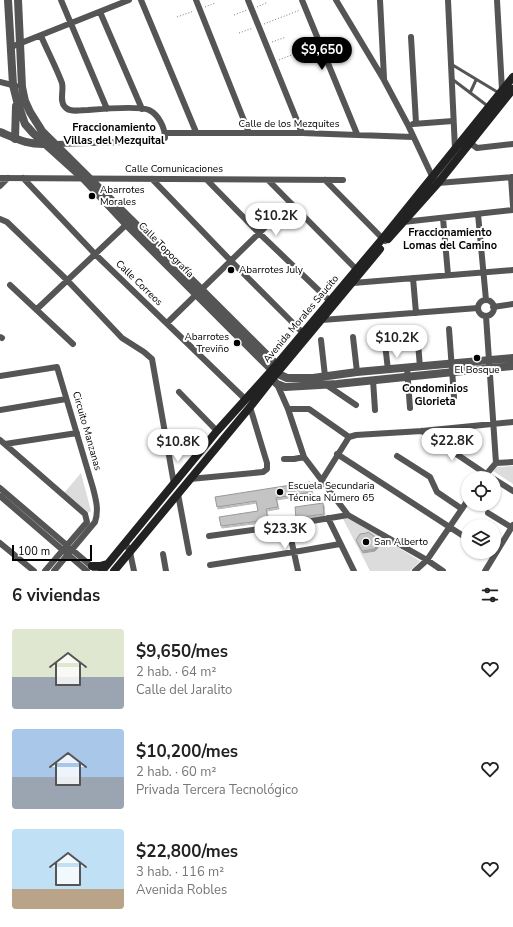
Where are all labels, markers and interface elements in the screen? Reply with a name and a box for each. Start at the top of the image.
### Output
pin: $9,650 [289,37,355,71]
text: $9,650 [301,41,343,59]
street label: Calle de los Mezquites [239,117,340,131]
district label: Fraccionamiento Villas del Mezquital [62,120,165,148]
street label: Calle Comunicaciones [125,162,223,176]
place label: Abarrotes Morales [100,183,145,209]
marker: Abarrotes Morales [87,191,97,201]
pin: $10.2K [243,203,309,237]
text: $10.2K [254,207,298,225]
street label: Calle Topografía [135,219,197,281]
district label: Fraccionamiento Lomas del Camino [403,225,497,253]
street label: Calle Correos [112,257,166,309]
place label: Abarrotes July [239,263,304,277]
marker: Abarrotes July [226,265,236,275]
street label: Avenida Morales Saucito [260,272,342,366]
pin: $10.2K [364,325,430,359]
text: $10.2K [375,329,419,347]
place label: Abarrotes Treviño [184,330,229,356]
marker: Abarrotes Treviño [232,338,242,348]
marker: El Bosque [472,353,482,363]
place label: El Bosque [454,363,500,377]
district label: Condominios Glorieta [402,381,468,409]
street label: Circuito Manzanas [69,390,105,472]
pin: $22.8K [419,428,485,462]
pin: $10.8K [145,429,211,463]
text: $22.8K [430,432,474,450]
text: $10.8K [156,433,200,451]
map controls [461,471,501,559]
button: locate [461,471,501,511]
place label: Escuela Secundaria Técnica Número 65 [288,479,375,505]
marker: Escuela Secundaria Técnica Número 65 [275,487,285,497]
pin: $23.3K [252,516,318,550]
button: layers [461,519,501,559]
text: $23.3K [263,520,307,538]
place label: San Alberto [374,535,428,549]
marker: San Alberto [361,537,371,547]
scale bar [12,543,92,562]
text: 100 m [18,544,50,559]
text: 6 viviendas [12,584,100,607]
icon: filters [479,584,501,606]
text: $9,650/mes [136,640,228,663]
icon: home [44,645,92,693]
icon: heart [479,658,501,680]
text: 2 hab. · 64 m² [136,663,216,681]
text: Calle del Jaralito [136,681,232,699]
text: $10,200/mes [136,740,238,763]
icon: home [44,745,92,793]
icon: heart [479,758,501,780]
text: 2 hab. · 60 m² [136,763,216,781]
text: Privada Tercera Tecnológico [136,781,298,799]
text: $22,800/mes [136,840,238,863]
icon: home [44,845,92,893]
icon: heart [479,858,501,880]
text: 3 hab. · 116 m² [136,863,224,881]
text: Avenida Robles [136,881,227,899]

